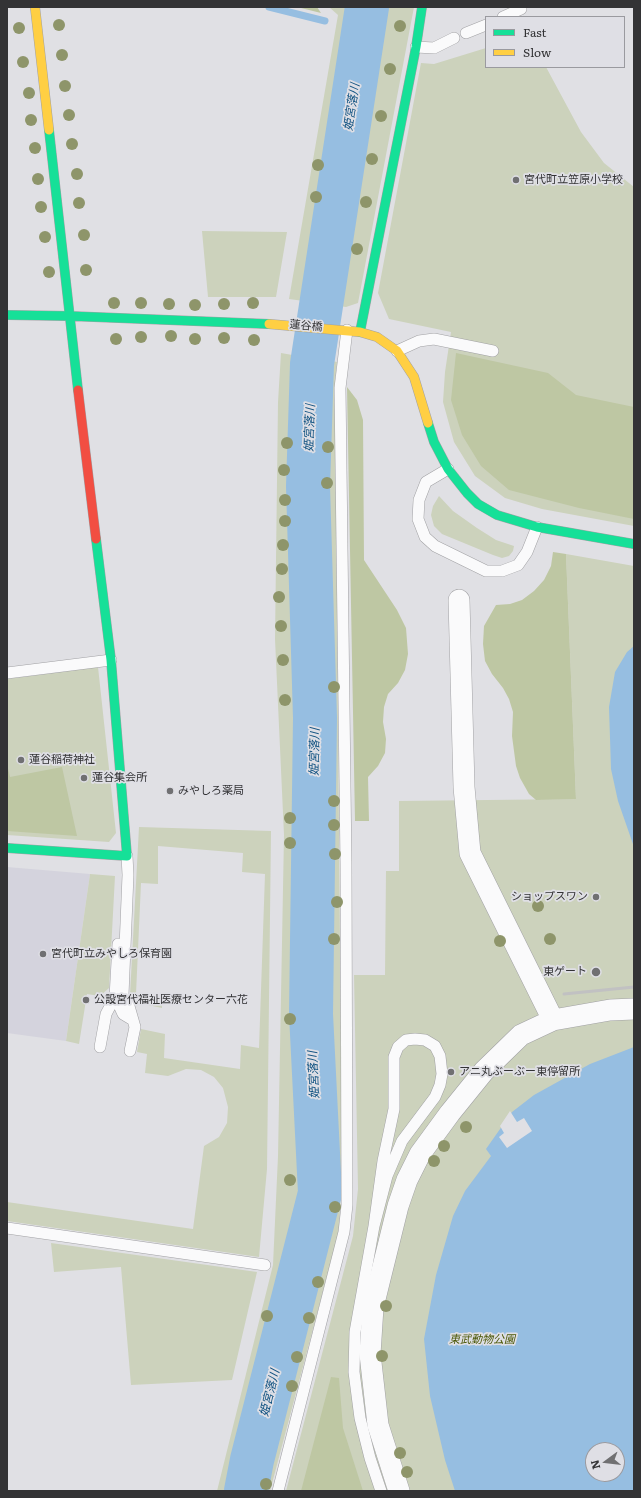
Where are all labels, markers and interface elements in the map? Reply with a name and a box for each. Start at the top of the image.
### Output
legend [485,16,625,68]
text: Fast [523,23,546,41]
text: Slow [523,43,551,61]
water label: 姫宮落川 [341,82,363,132]
place label: 宮代町立笠原小学校 [524,173,623,187]
marker: 宮代町立笠原小学校 [511,175,521,185]
street label: 蓮谷橋 [289,318,323,334]
water label: 姫宮落川 [302,404,318,452]
water label: 姫宮落川 [307,728,323,776]
place label: 蓮谷稲荷神社 [29,753,95,767]
marker: 蓮谷稲荷神社 [16,755,26,765]
place label: 蓮谷集会所 [92,771,147,785]
marker: 蓮谷集会所 [79,773,89,783]
place label: みやしろ薬局 [178,784,244,798]
marker: みやしろ薬局 [165,786,175,796]
place label: ショップスワン [511,890,588,904]
marker: ショップスワン [591,892,601,902]
place label: 宮代町立みやしろ保育園 [51,947,172,961]
marker: 宮代町立みやしろ保育園 [38,949,48,959]
place label: 東ゲート [543,965,587,979]
marker: 東ゲート [590,966,602,978]
place label: 公設宮代福祉医療センター六花 [94,993,248,1007]
marker: 公設宮代福祉医療センター六花 [81,995,91,1005]
water label: 姫宮落川 [306,1051,322,1099]
place label: アニ丸ぶーぶー東停留所 [459,1065,580,1079]
marker: アニ丸ぶーぶー東停留所 [446,1067,456,1077]
park label: 東武動物公園 [449,1333,515,1347]
water label: 姫宮落川 [257,1368,283,1418]
north arrow [585,1442,625,1482]
text: N [585,1458,603,1471]

